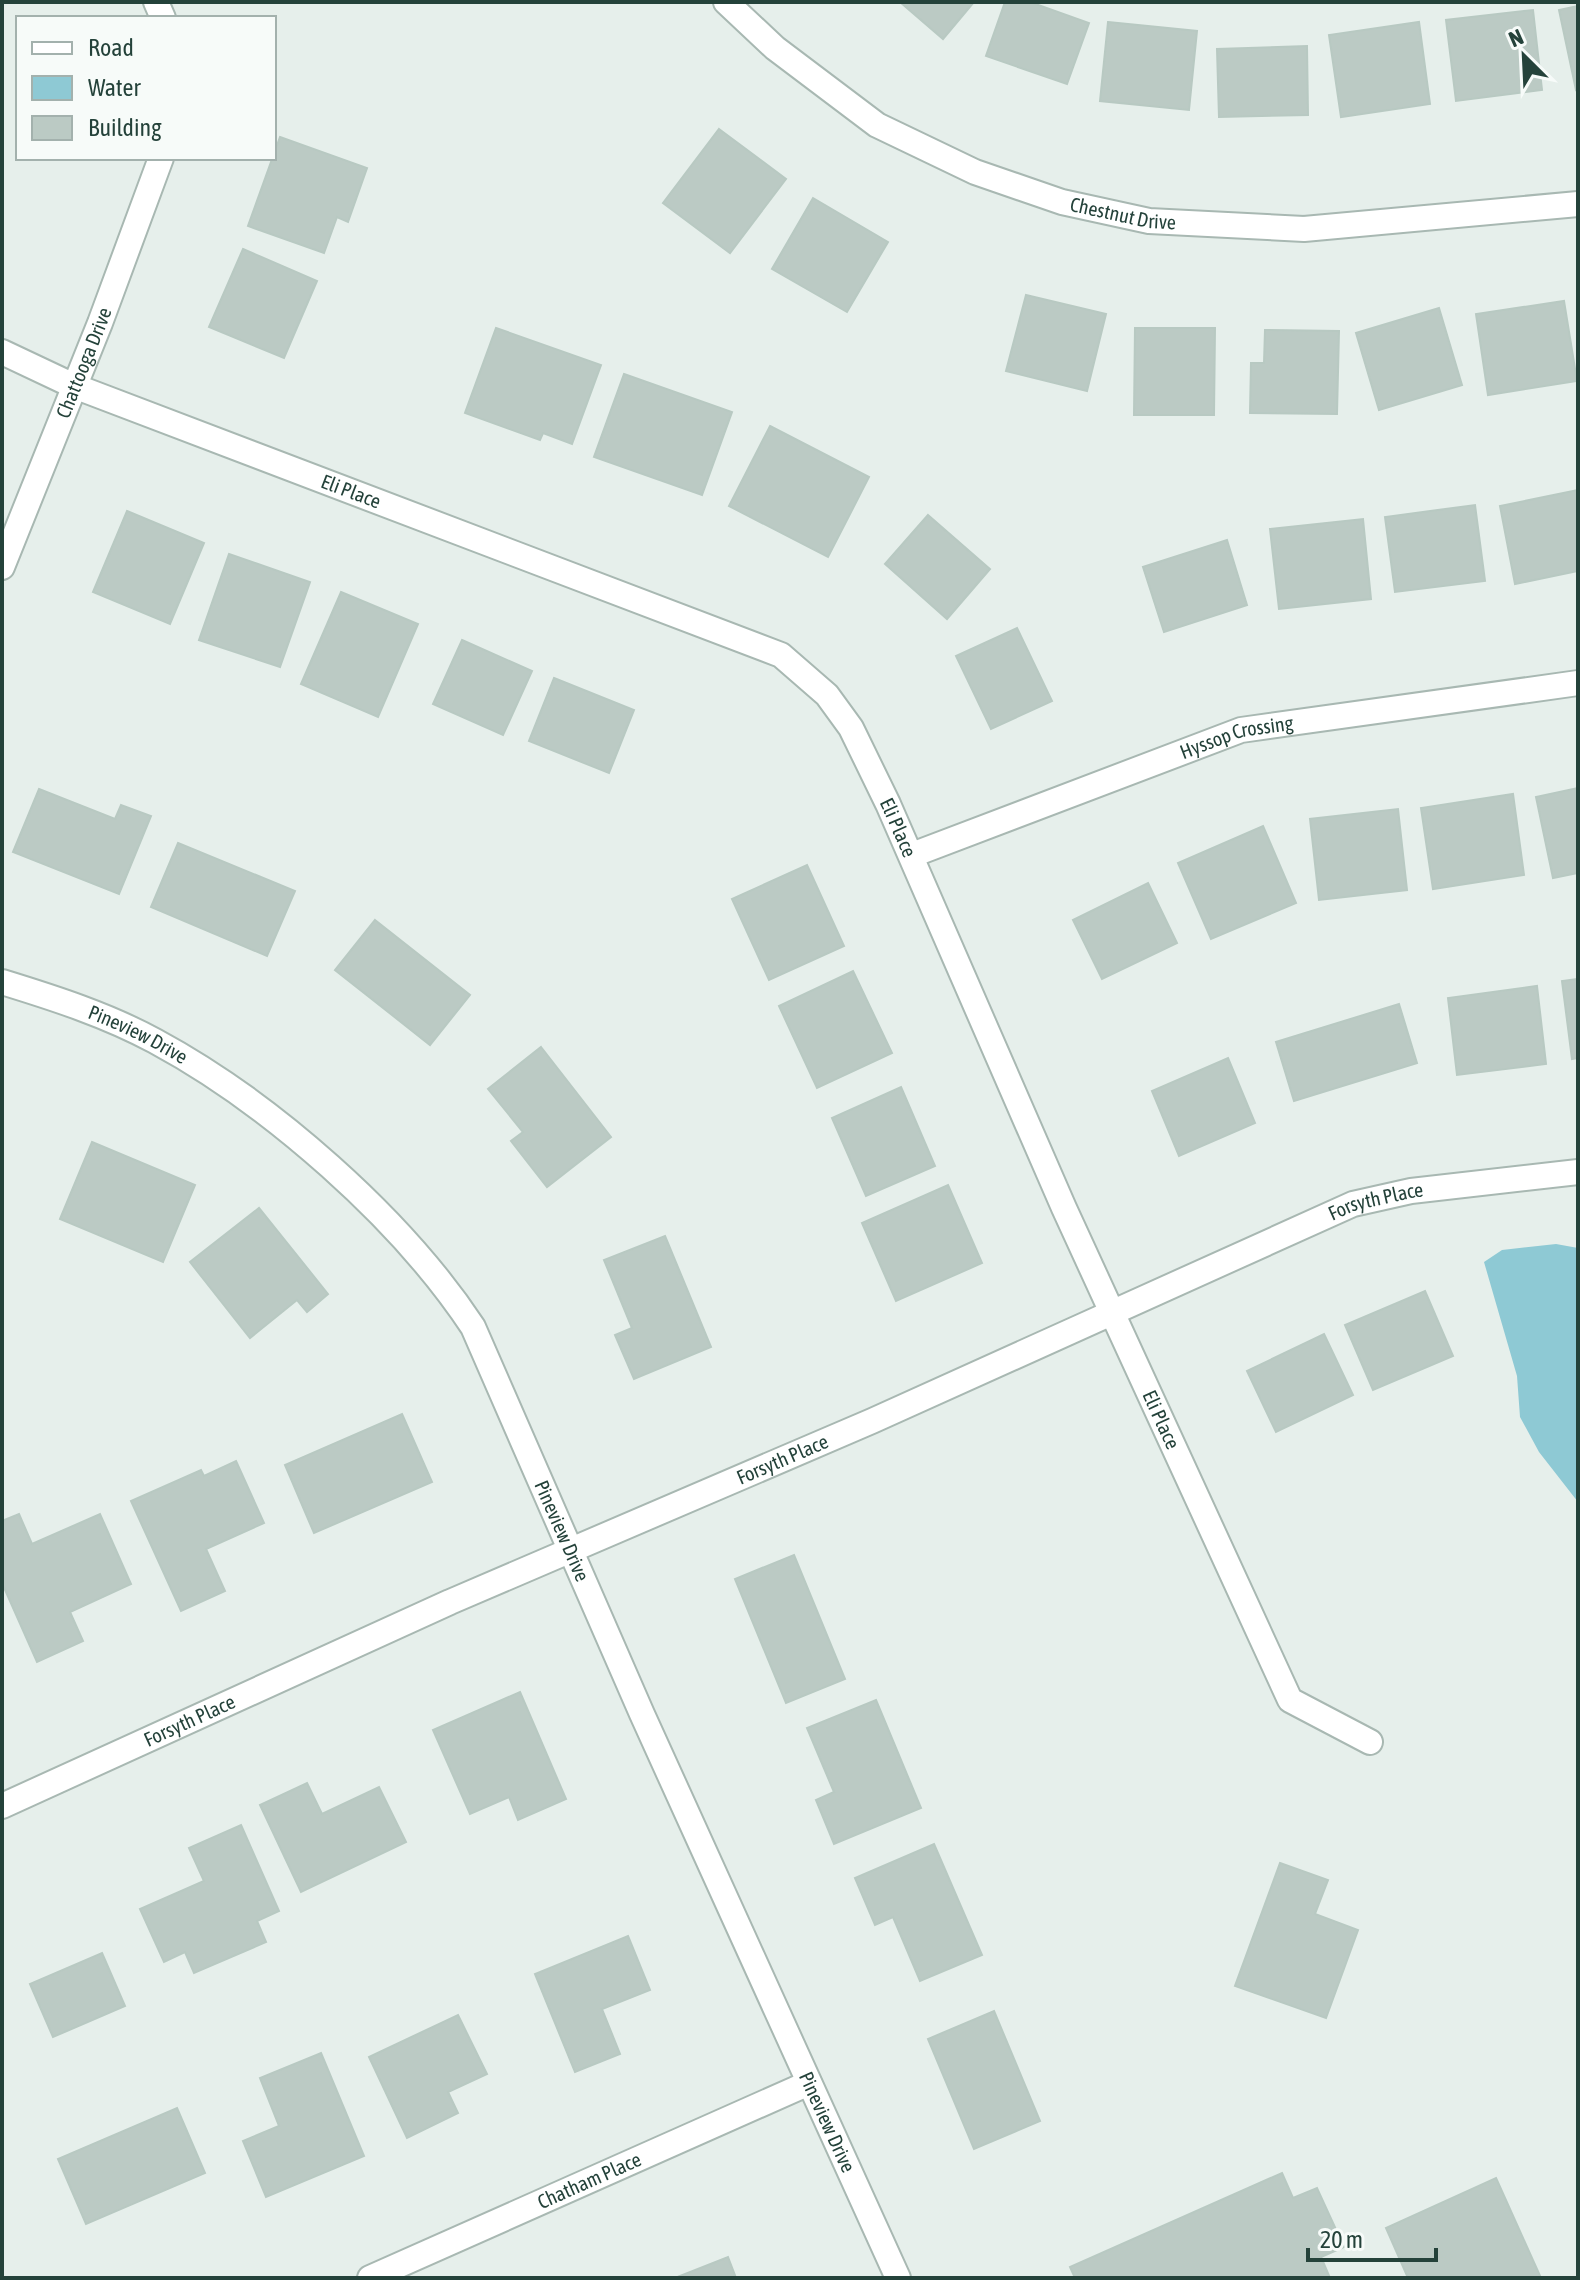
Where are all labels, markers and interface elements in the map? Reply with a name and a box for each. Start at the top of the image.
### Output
legend [16,16,276,160]
north arrow [1484,16,1564,96]
text: N [1505,23,1527,52]
text: Road [88,34,134,61]
text: Water [88,74,141,101]
text: Building [88,114,162,141]
street label: Chestnut Drive [1068,192,1176,233]
street label: Chattooga Drive [51,304,116,421]
street label: Eli Place [318,469,384,513]
street label: Hyssop Crossing [1176,711,1295,763]
street label: Eli Place [876,794,922,860]
street label: Pineview Drive [85,1000,192,1068]
street label: Forsyth Place [1325,1178,1424,1225]
street label: Eli Place [1138,1386,1185,1453]
street label: Forsyth Place [733,1429,832,1489]
street label: Pineview Drive [530,1477,595,1585]
street label: Forsyth Place [140,1690,238,1751]
street label: Pineview Drive [795,2068,860,2176]
street label: Chatham Place [534,2147,644,2213]
scale bar [1308,2212,1436,2262]
text: 20 m [1320,2226,1363,2253]

